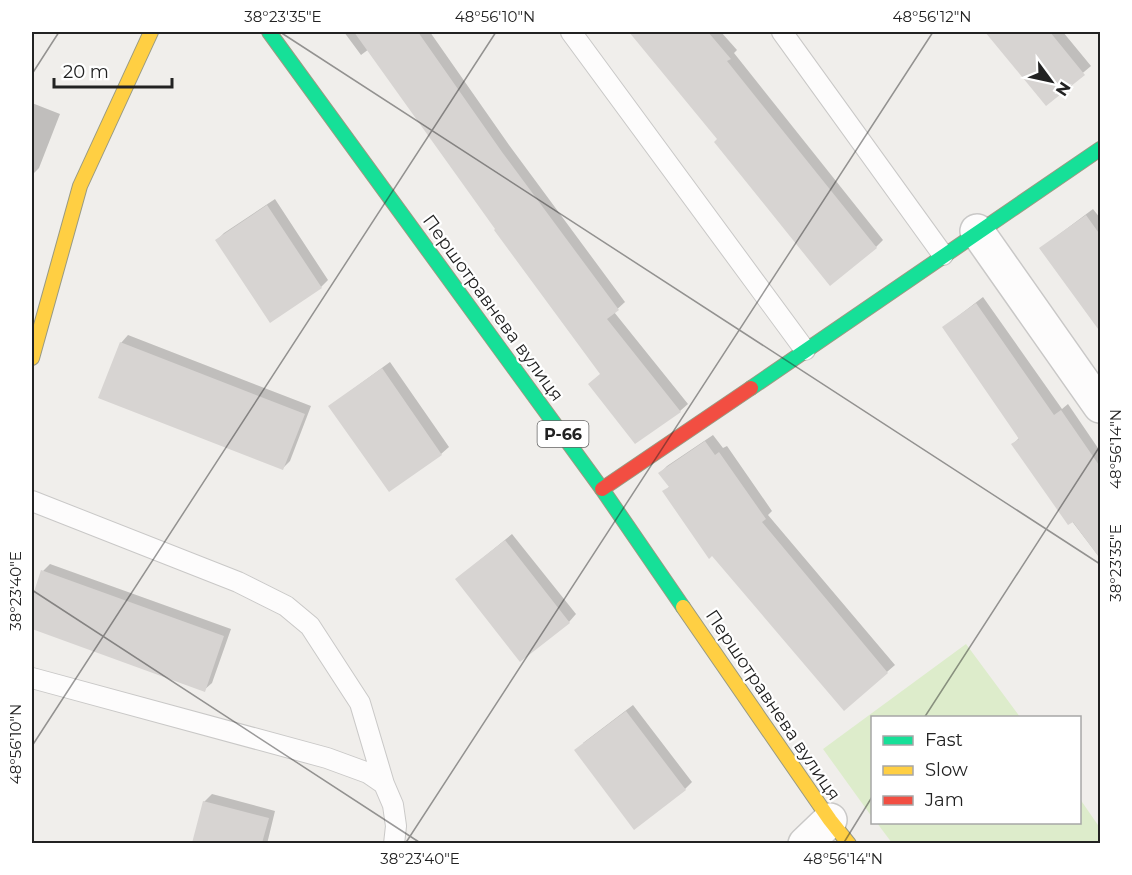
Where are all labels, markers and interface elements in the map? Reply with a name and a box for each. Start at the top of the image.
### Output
text: 38°23'35"E [244,7,322,26]
text: 48°56'10"N [455,7,535,26]
text: 48°56'12"N [892,7,972,26]
scale bar [54,51,172,89]
north arrow [1021,51,1081,111]
text: 20 m [63,61,109,83]
text: N [1052,78,1075,99]
street label: Першотравнева вулиця [418,210,568,406]
text: 48°56'14"N [1106,409,1125,489]
road number: Р-66 [538,421,588,447]
text: 38°23'35"E [1106,524,1125,602]
text: 38°23'40"E [6,551,25,631]
street label: Першотравнева вулиця [701,605,845,805]
text: 48°56'10"N [6,704,25,784]
legend [871,716,1081,824]
text: Fast [925,729,963,751]
text: Slow [925,759,968,781]
text: Jam [924,789,964,811]
text: 38°23'40"E [380,849,460,868]
text: 48°56'14"N [803,849,883,868]

